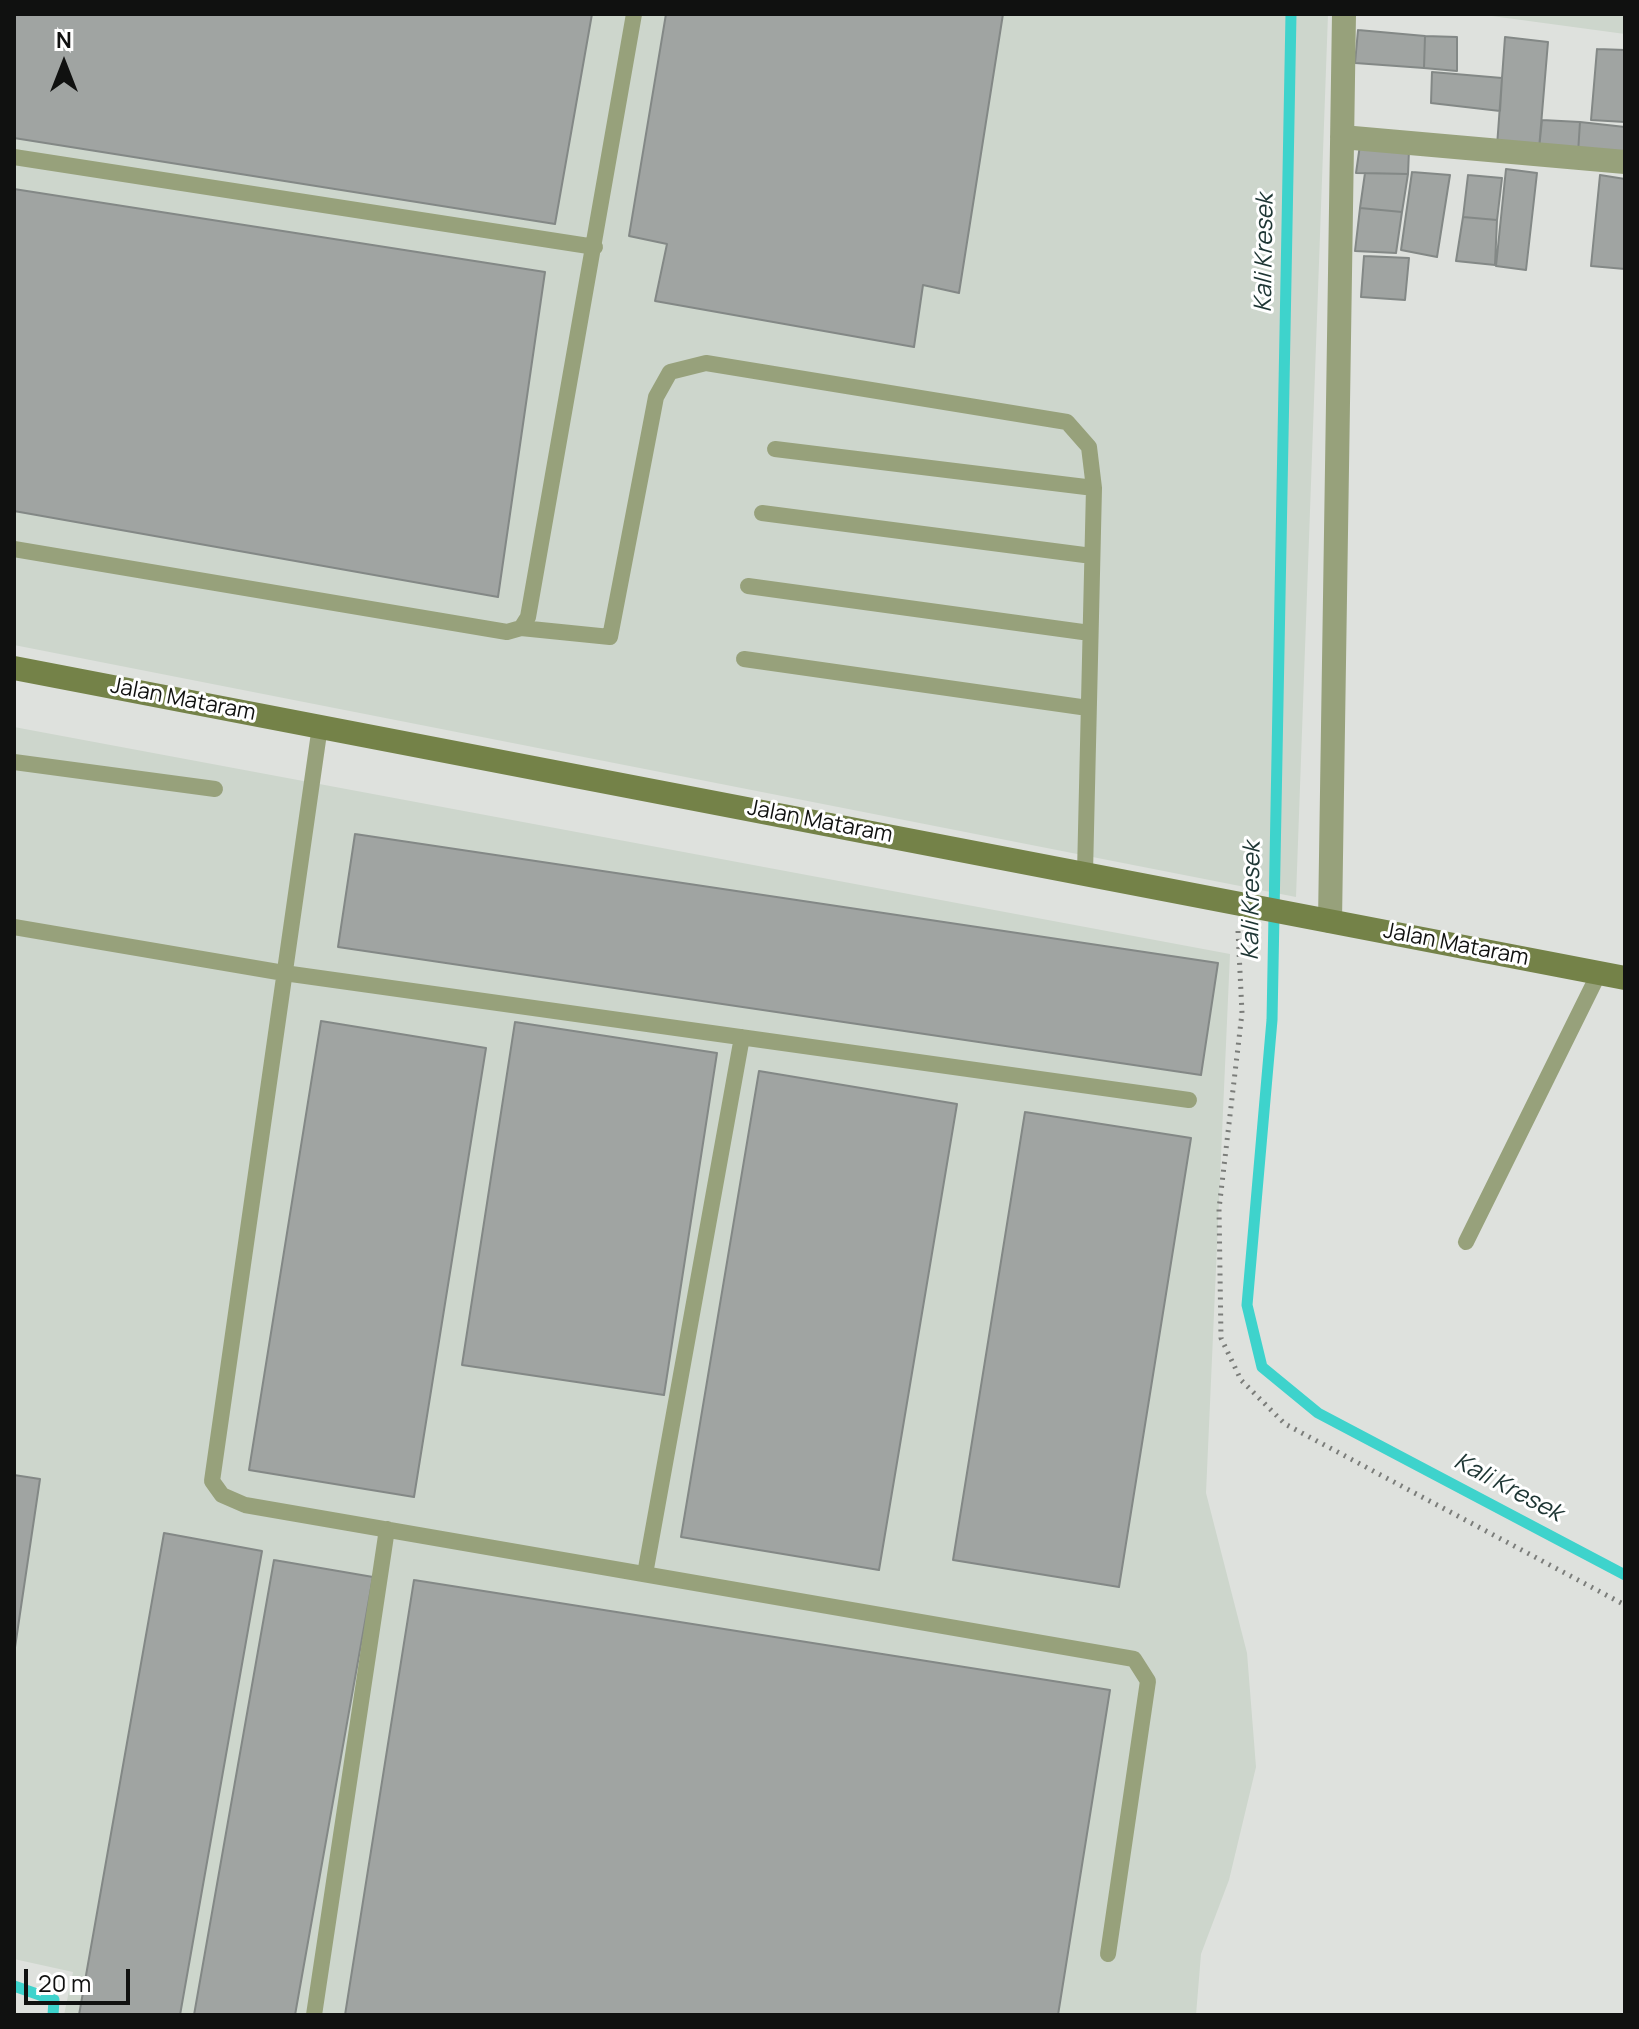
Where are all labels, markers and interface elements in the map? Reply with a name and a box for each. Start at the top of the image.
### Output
north arrow [24,24,104,104]
text: N [56,25,72,55]
water label: Kali Kresek [1250,193,1280,313]
street label: Jalan Mataram [108,673,258,727]
street label: Jalan Mataram [745,795,895,849]
water label: Kali Kresek [1237,841,1267,961]
street label: Jalan Mataram [1381,918,1531,972]
water label: Kali Kresek [1449,1447,1567,1529]
scale bar [28,1953,134,2003]
text: 20 m [38,1966,91,1999]

